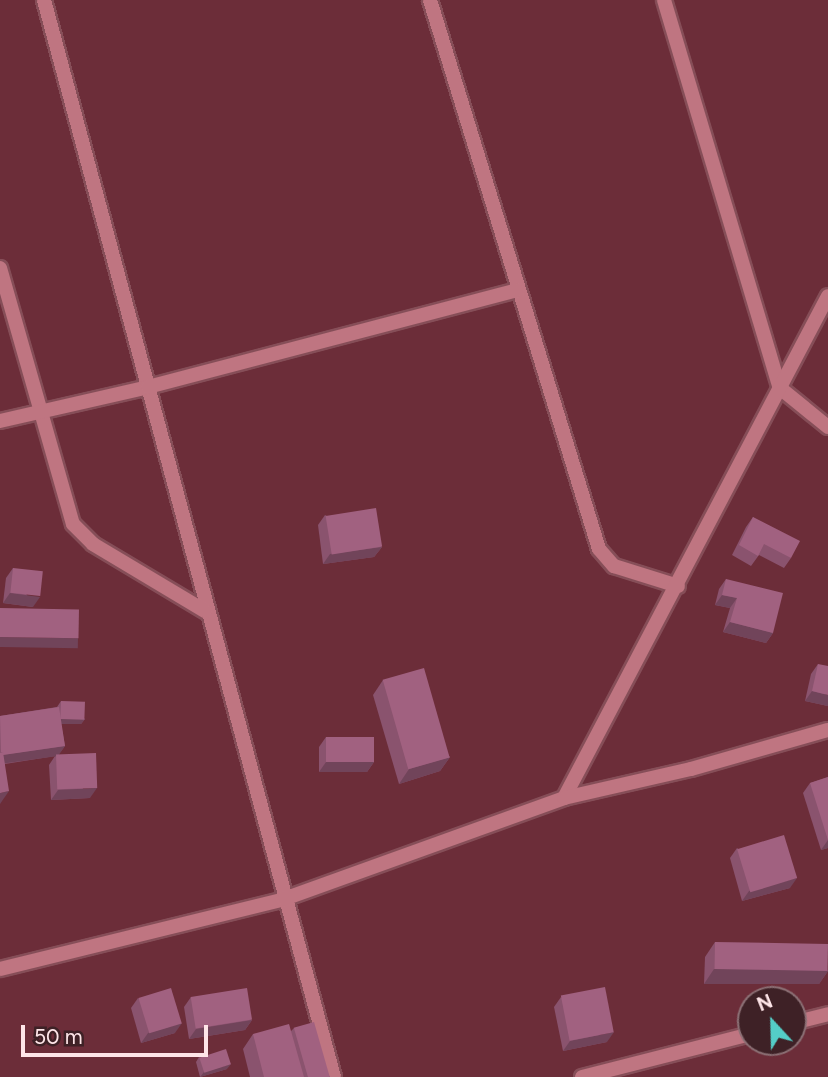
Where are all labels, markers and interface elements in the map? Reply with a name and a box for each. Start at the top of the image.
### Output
north arrow [737,986,807,1056]
text: N [754,990,776,1016]
scale bar [24,1010,212,1054]
text: 50 m [34,1024,83,1049]

